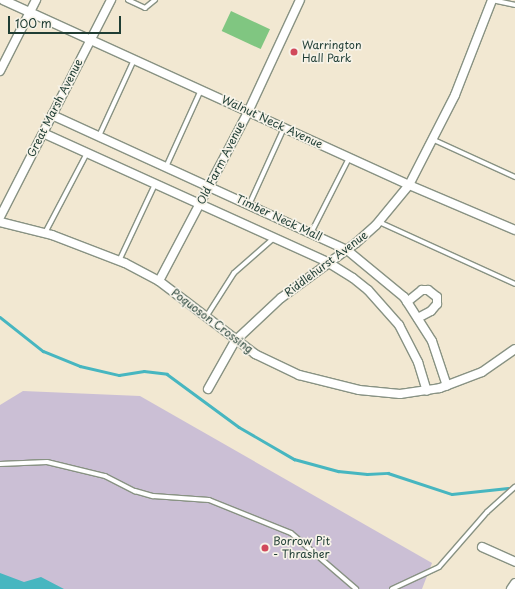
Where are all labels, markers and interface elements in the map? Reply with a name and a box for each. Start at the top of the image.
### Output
scale bar [10,8,123,34]
text: 100 m [15,14,52,32]
place label: Warrington Hall Park [302,39,362,65]
marker: Warrington Hall Park [289,47,299,57]
street label: Great Marsh Avenue [24,56,86,160]
street label: Walnut Neck Avenue [220,93,324,151]
street label: Old Farm Avenue [194,119,248,207]
street label: Timber Neck Mall [233,192,325,244]
street label: Riddlehurst Avenue [282,229,370,299]
street label: Poquoson Crossing [169,286,255,356]
place label: Borrow Pit - Thrasher [273,535,330,561]
marker: Borrow Pit - Thrasher [260,543,270,553]

